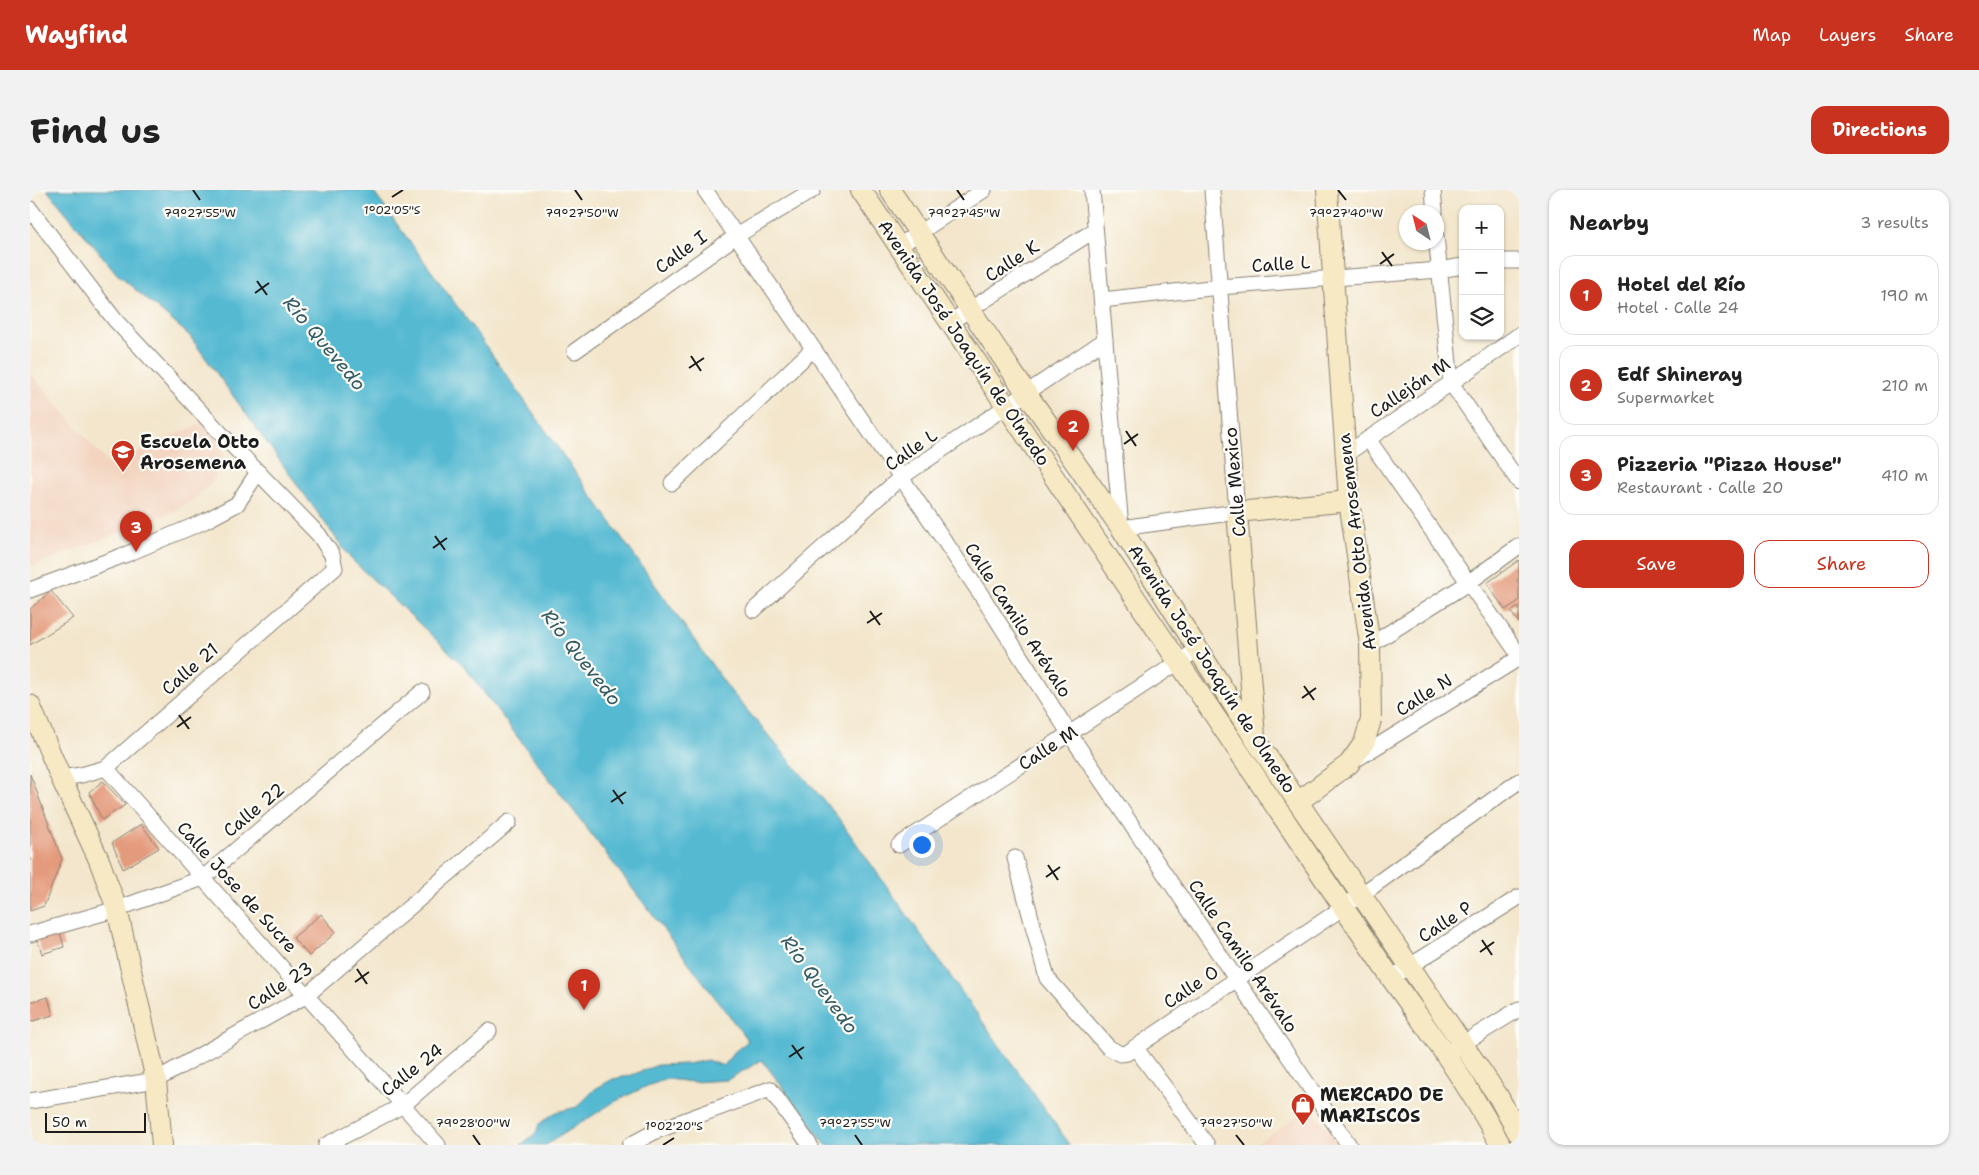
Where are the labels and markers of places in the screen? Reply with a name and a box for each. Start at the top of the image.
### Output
pin: 2 [1057,410,1089,451]
place label: Escuela Otto Arosemena [140,430,259,475]
school or university icon: Escuela Otto Arosemena [110,439,136,473]
pin: 3 [120,511,152,552]
pin: 1 [568,969,600,1010]
place label: MERCADO DE MARISCOS [1320,1083,1444,1128]
shop icon: MERCADO DE MARISCOS [1290,1092,1316,1126]

